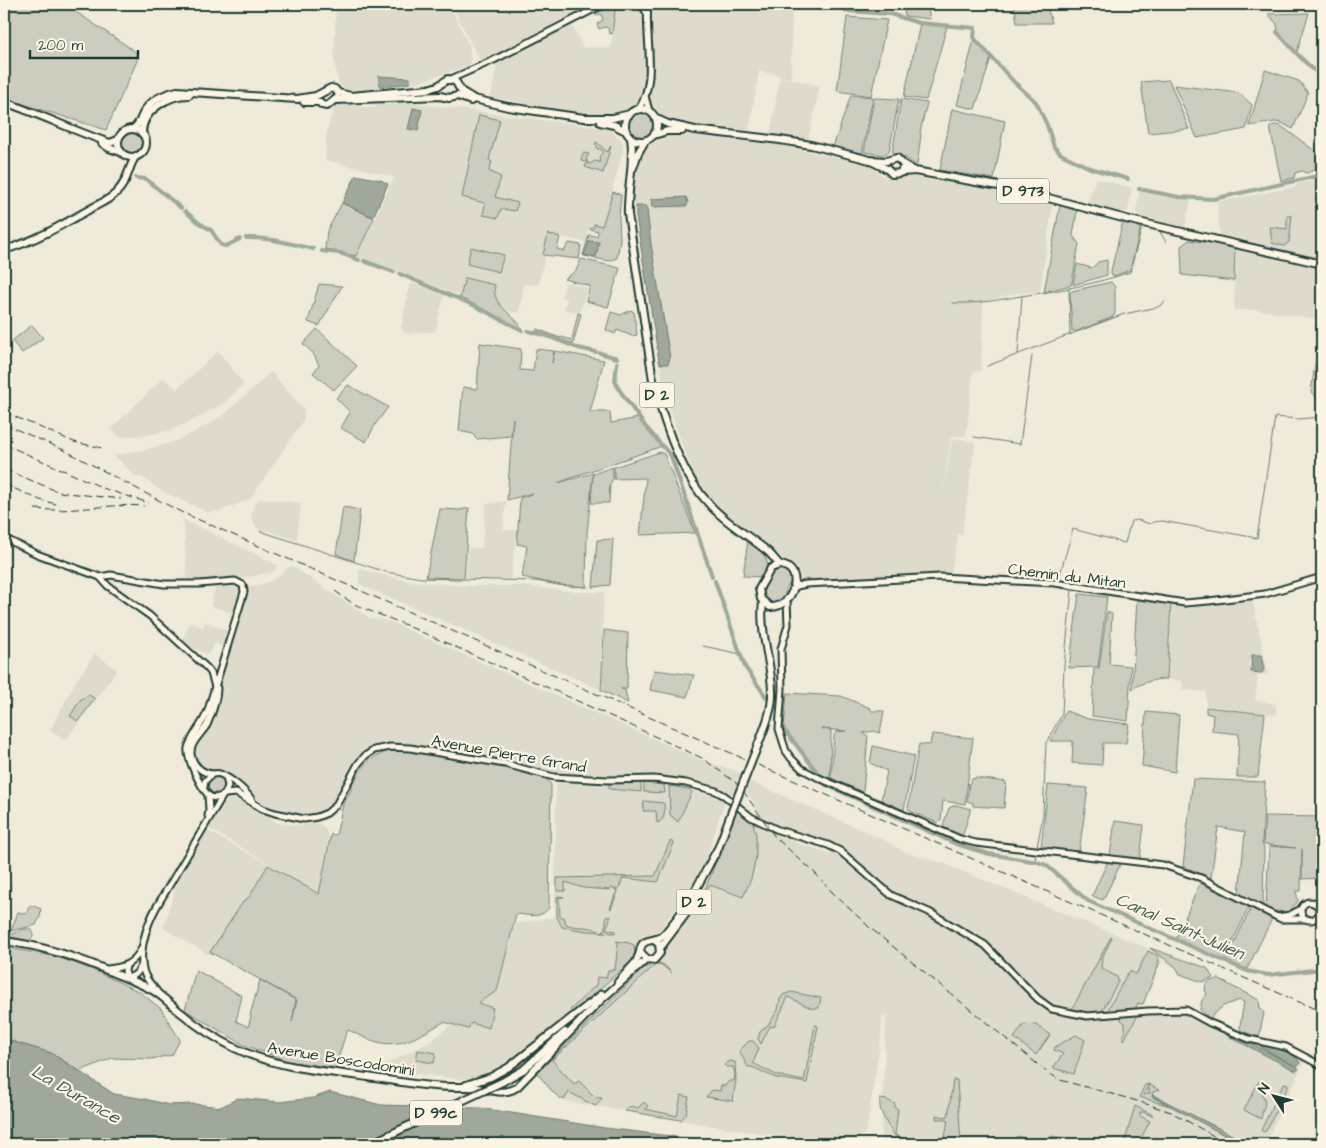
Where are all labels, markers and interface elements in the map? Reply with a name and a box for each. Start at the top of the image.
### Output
scale bar [30,28,138,60]
text: 200 m [38,35,84,56]
road number: D 973 [997,178,1049,204]
road number: D 2 [640,382,674,408]
street label: Chemin du Mitan [1007,558,1127,594]
street label: Avenue Pierre Grand [430,730,588,778]
water label: Canal Saint-Julien [1112,887,1250,967]
road number: D 2 [676,890,712,914]
street label: Avenue Boscodomini [266,1037,416,1082]
water label: La Durance [27,1059,126,1131]
north arrow [1248,1070,1298,1120]
text: N [1254,1079,1275,1098]
road number: D 99c [410,1100,462,1126]

